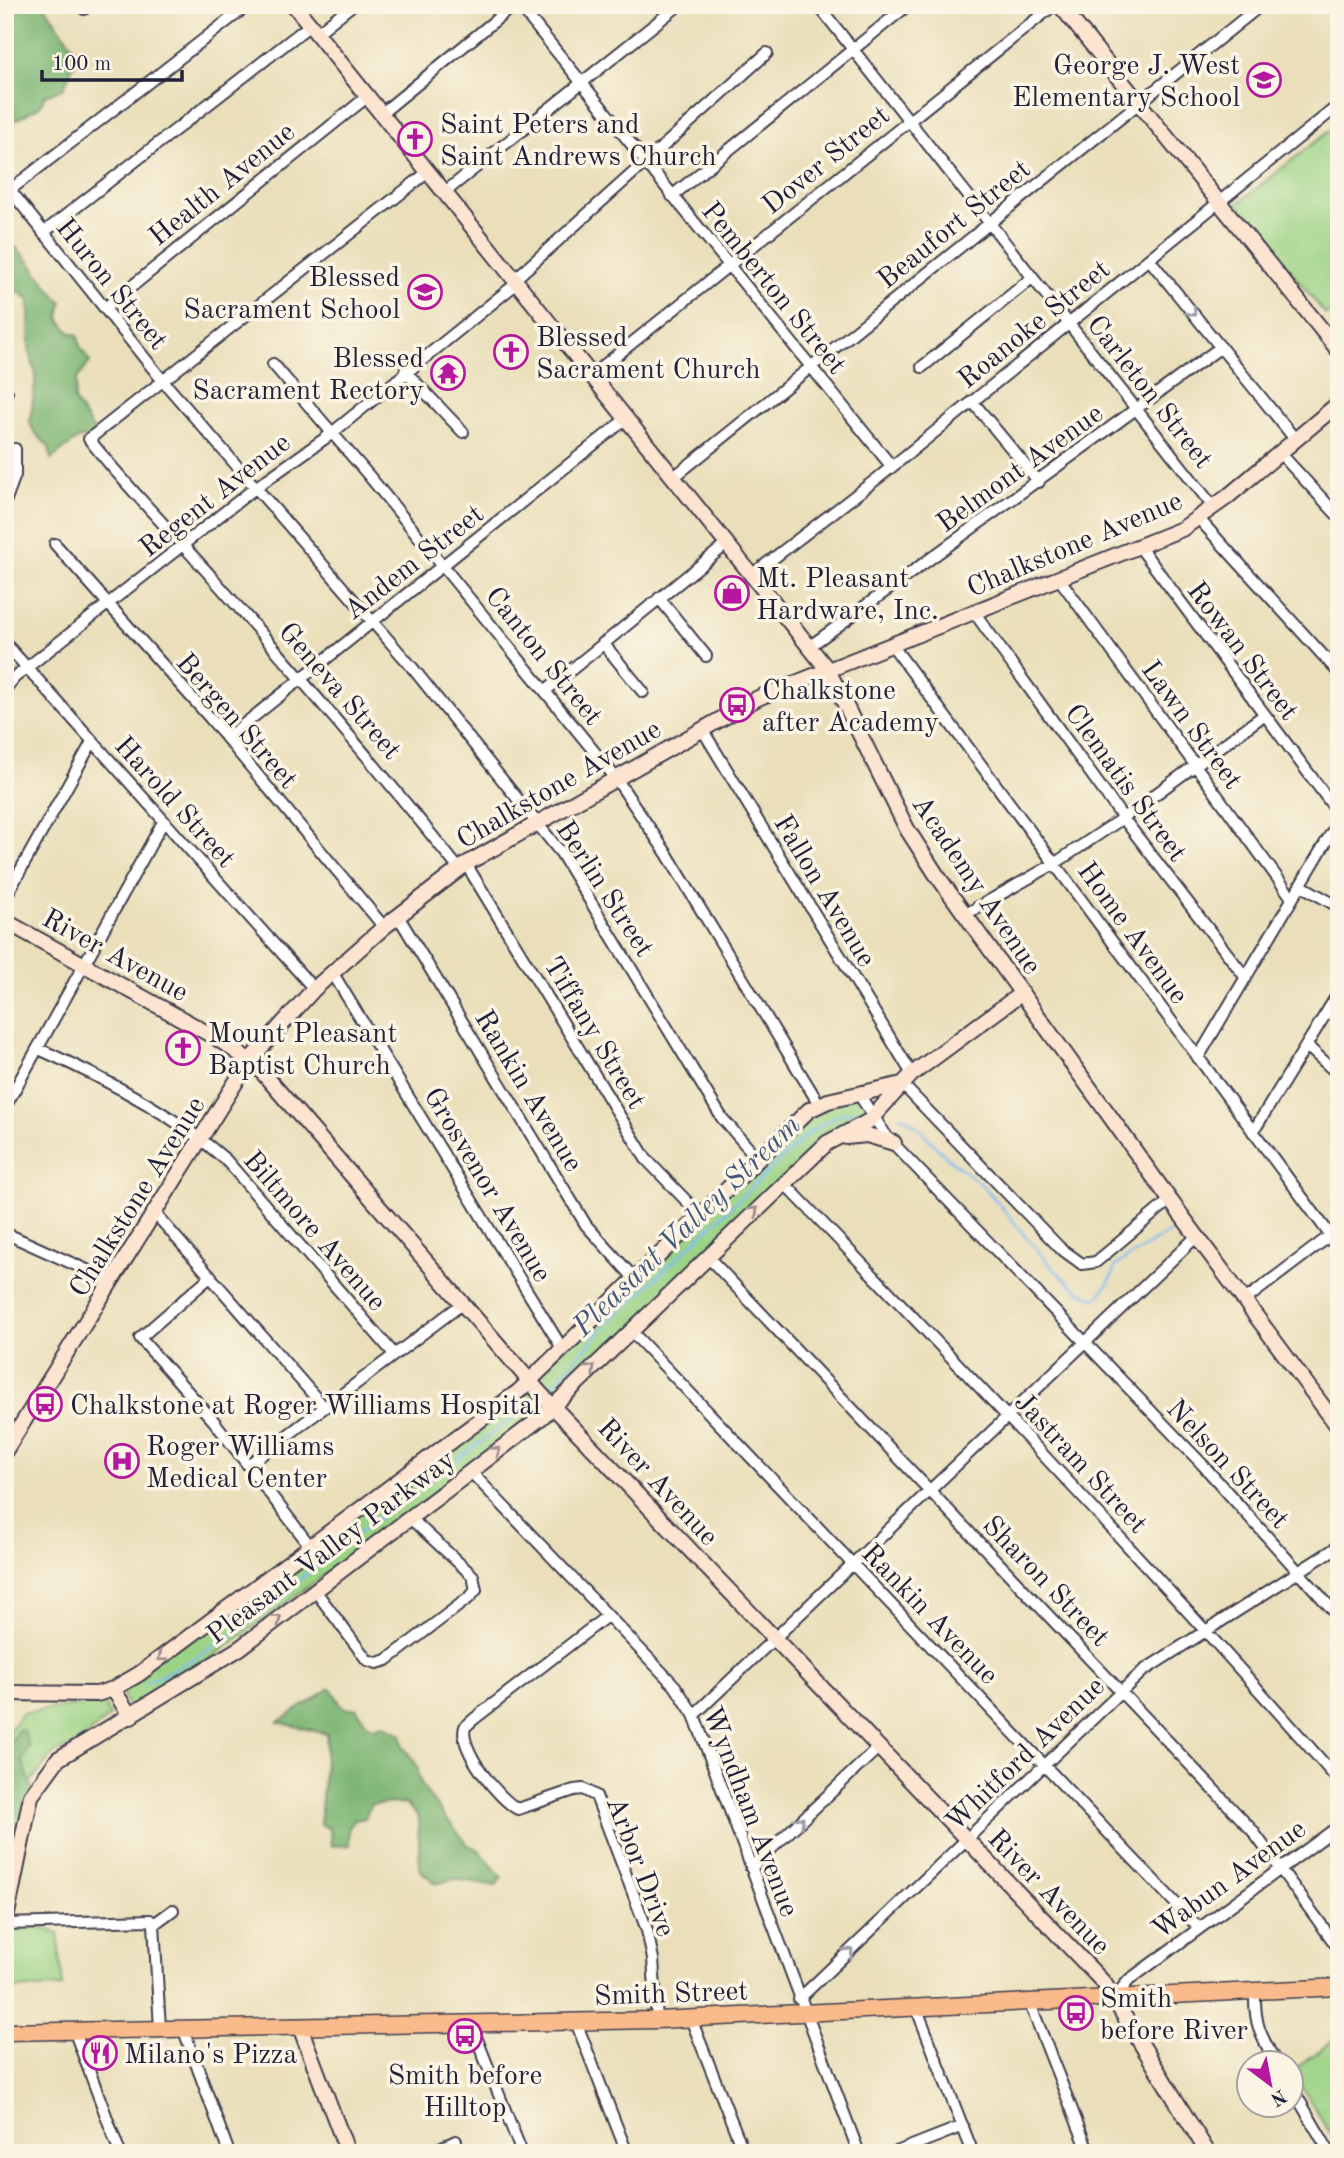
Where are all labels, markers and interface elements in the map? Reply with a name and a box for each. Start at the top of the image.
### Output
scale bar [42,38,182,82]
place label: George J. West Elementary School [1012,53,1240,113]
text: 100 m [52,54,111,75]
school or university icon: George J. West Elementary School [1245,61,1283,99]
street label: Dover Street [758,102,896,221]
place label: Saint Peters and Saint Andrews Church [440,112,717,172]
street label: Health Avenue [145,118,301,252]
church icon: Saint Peters and Saint Andrews Church [396,120,434,158]
street label: Beaufort Street [873,155,1037,295]
street label: Pemberton Street [695,198,850,380]
street label: Huron Street [50,214,172,356]
street label: Roanoke Street [954,256,1116,395]
place label: Blessed Sacrament School [183,265,400,325]
school or university icon: Blessed Sacrament School [406,273,444,311]
one-way arrow [1184,303,1196,316]
street label: Carleton Street [1081,311,1217,475]
place label: Blessed Sacrament Church [536,325,760,385]
church icon: Blessed Sacrament Church [492,333,530,371]
place label: Blessed Sacrament Rectory [192,346,424,406]
temple icon: Blessed Sacrament Rectory [429,354,467,392]
street label: Belmont Avenue [933,400,1109,539]
street label: Regent Avenue [135,429,296,564]
street label: Chalkstone Avenue [964,488,1187,604]
street label: Andem Street [340,501,490,626]
place label: Mt. Pleasant Hardware, Inc. [756,566,939,626]
shop icon: Mt. Pleasant Hardware, Inc. [713,574,751,612]
street label: Rowan Street [1181,577,1303,726]
street label: Canton Street [479,583,607,731]
street label: Geneva Street [272,618,405,766]
street label: Bergen Street [170,649,302,795]
street label: Lawn Street [1135,657,1246,795]
place label: Chalkstone after Academy [762,678,939,738]
bus stop icon: Chalkstone after Academy [718,686,756,724]
street label: Clematis Street [1058,700,1191,868]
street label: Chalkstone Avenue [453,716,666,855]
street label: Harold Street [108,732,240,874]
street label: Academy Avenue [906,791,1045,980]
street label: Fallon Avenue [767,811,880,972]
street label: Berlin Street [549,817,658,963]
street label: Home Avenue [1071,858,1192,1010]
street label: River Avenue [37,905,192,1008]
street label: Tiffany Street [537,953,650,1114]
street label: Rankin Avenue [468,1006,587,1177]
place label: Mount Pleasant Baptist Church [208,1021,397,1081]
church icon: Mount Pleasant Baptist Church [164,1029,202,1067]
street label: Grosvenor Avenue [417,1083,555,1288]
street label: Chalkstone Avenue [66,1092,212,1303]
water label: Pleasant Valley Stream [567,1110,807,1343]
street label: Biltmore Avenue [237,1147,390,1317]
one-way arrow [746,1207,759,1219]
one-way arrow [582,1365,595,1378]
bus stop icon: Chalkstone at Roger Williams Hospital [26,1385,64,1423]
street label: Jastram Street [1008,1388,1152,1540]
place label: Chalkstone at Roger Williams Hospital [70,1393,541,1421]
street label: Nelson Street [1160,1395,1293,1535]
street label: River Avenue [591,1414,722,1552]
place label: Roger Williams Medical Center [146,1434,334,1494]
hospital icon: Roger Williams Medical Center [103,1442,141,1480]
street label: Pleasant Valley Parkway [203,1446,461,1651]
one-way arrow [488,1447,501,1460]
street label: Sharon Street [976,1512,1114,1653]
street label: Rankin Avenue [855,1540,1002,1691]
one-way arrow [268,1615,281,1627]
one-way arrow [157,1649,169,1661]
street label: Whitford Avenue [941,1673,1111,1838]
street label: Wyndham Avenue [696,1703,802,1921]
street label: Arbor Drive [600,1793,679,1941]
street label: Wabun Avenue [1148,1815,1312,1945]
one-way arrow [792,1817,805,1830]
street label: River Avenue [981,1825,1114,1961]
one-way arrow [841,1947,854,1960]
street label: Smith Street [594,1978,749,2012]
place label: Smith before River [1100,1986,1248,2046]
bus stop icon: Smith before River [1057,1994,1095,2032]
bus stop icon: Smith before Hilltop [446,2017,484,2055]
restaurant icon: Milano's Pizza [81,2034,119,2072]
place label: Milano's Pizza [124,2042,297,2070]
north arrow [1236,2050,1306,2120]
place label: Smith before Hilltop [388,2063,542,2123]
text: N [1266,2084,1289,2108]

